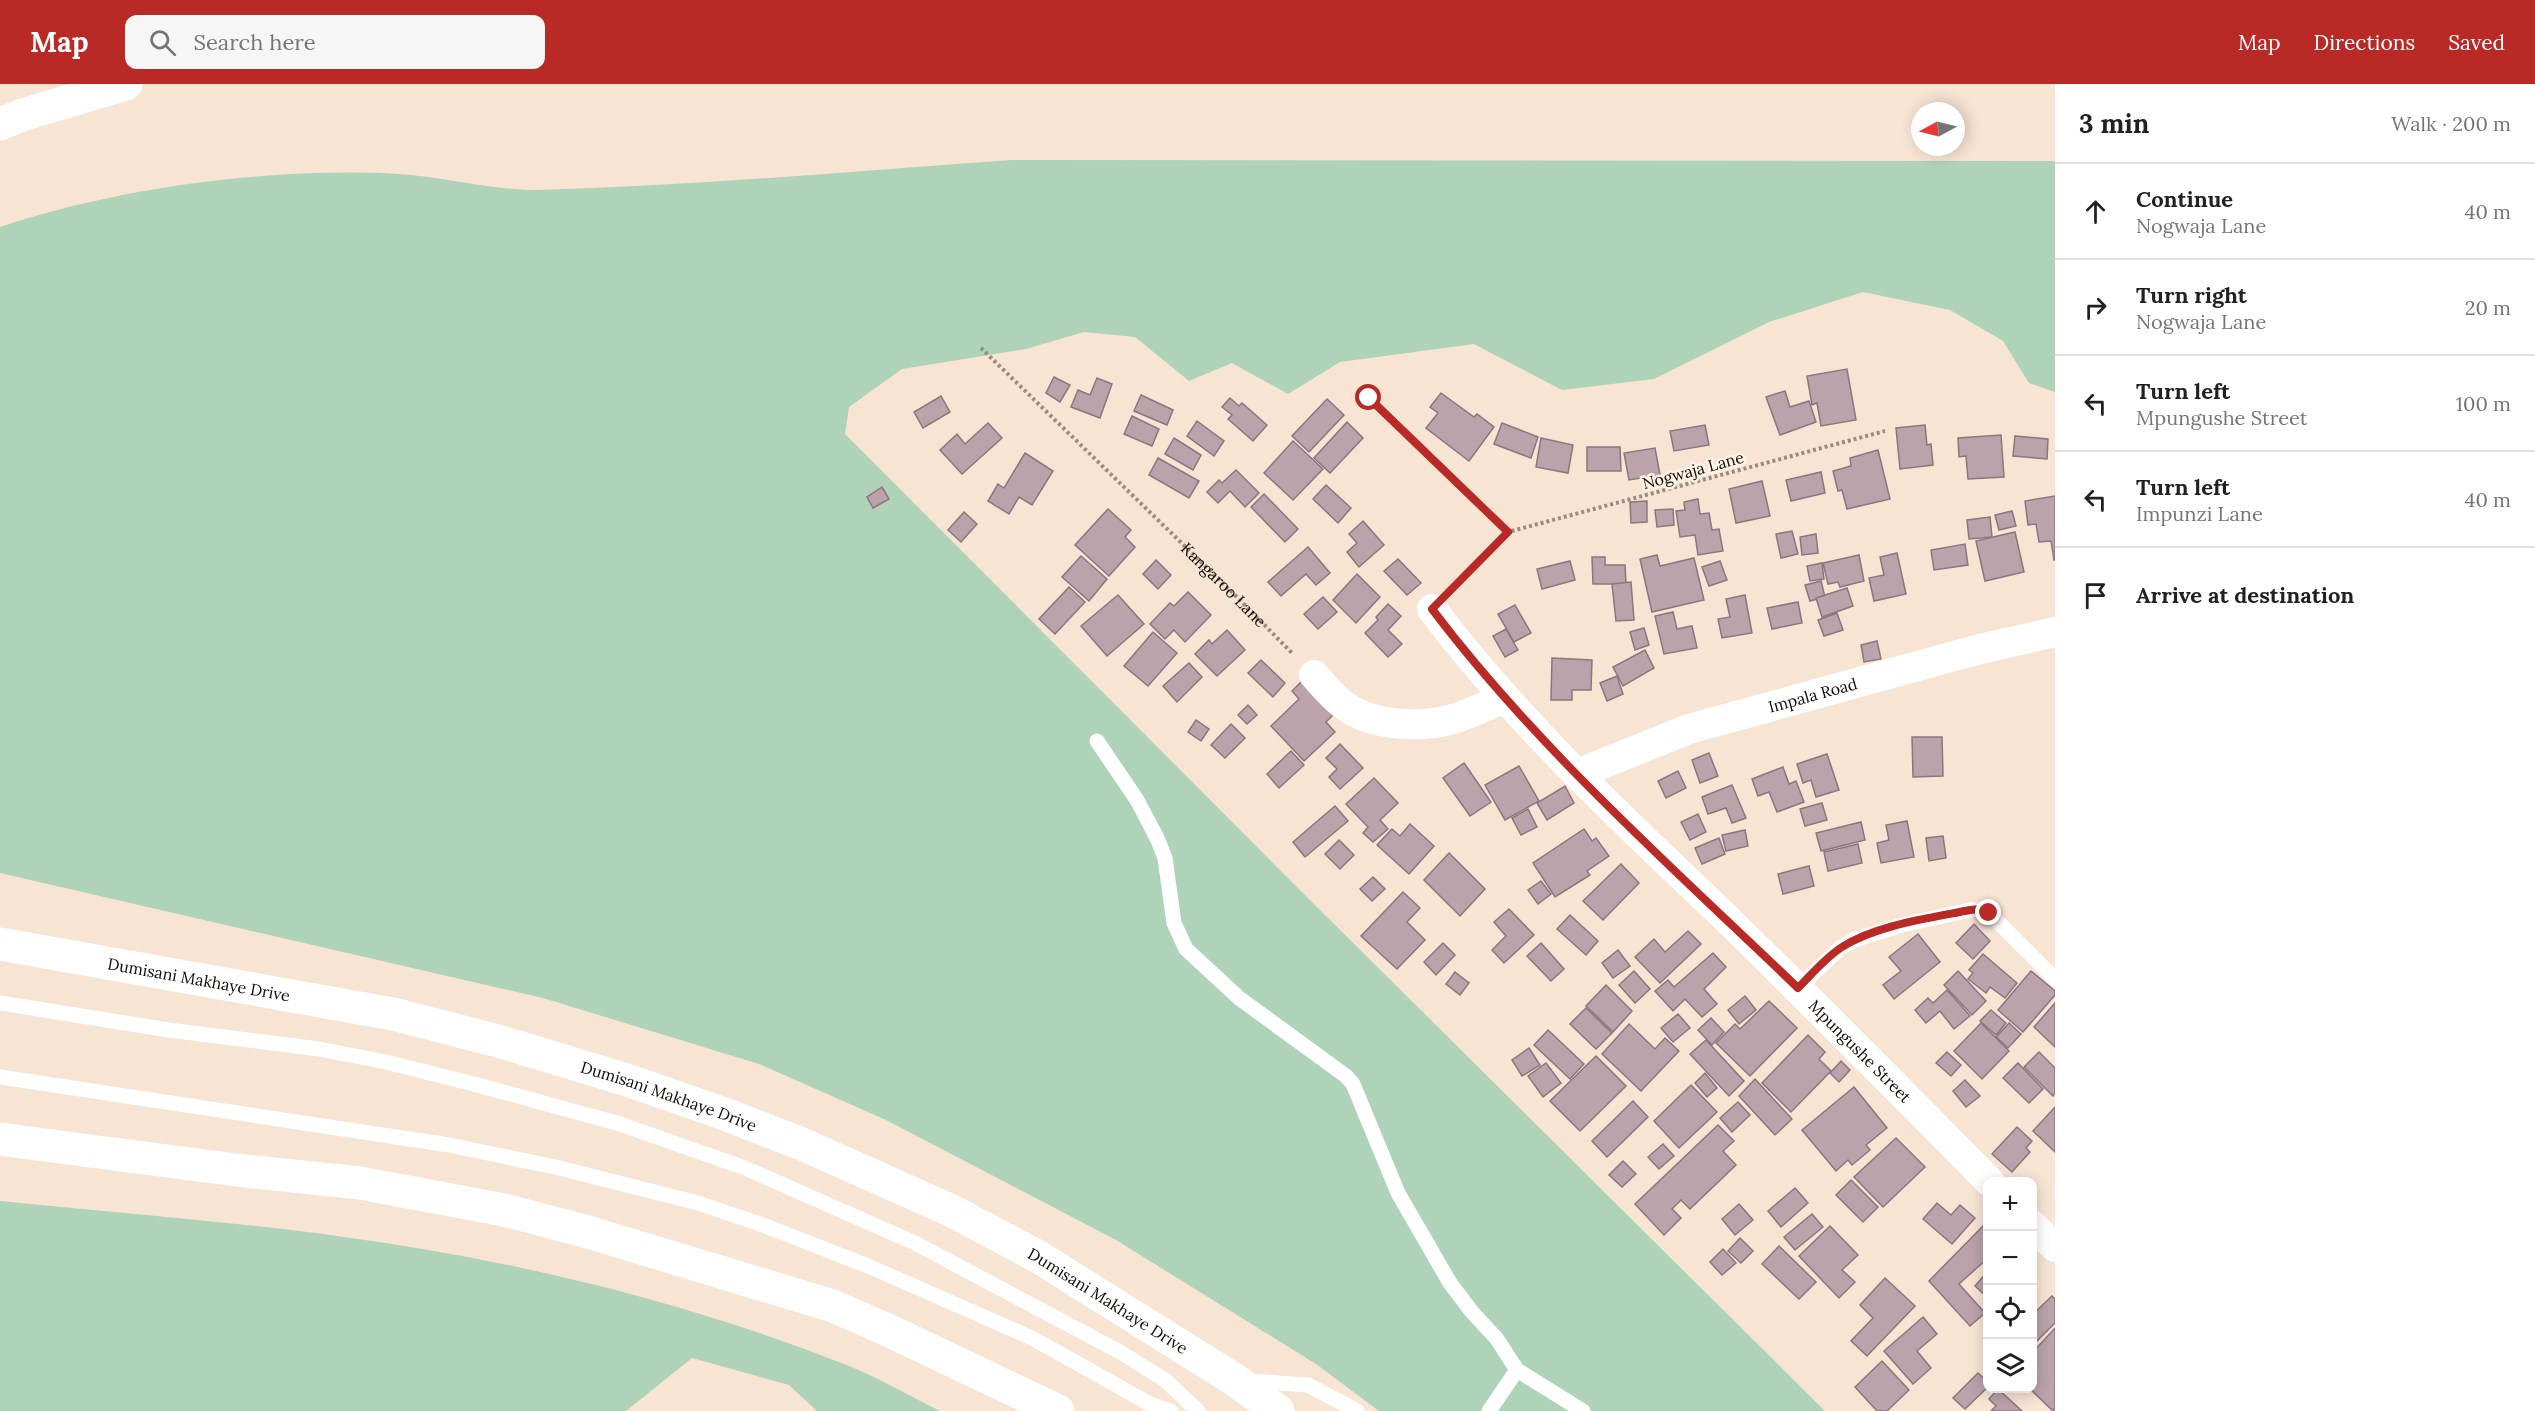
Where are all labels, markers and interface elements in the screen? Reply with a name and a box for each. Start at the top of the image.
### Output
search box [125,15,545,69]
text: Map [30,24,89,60]
icon: search [146,26,179,59]
text: Search here [194,28,316,56]
text: Map [2238,29,2281,56]
text: Directions [2314,29,2415,56]
text: Saved [2448,29,2505,56]
north arrow [1911,102,1965,156]
text: 3 min [2079,107,2149,140]
text: Walk · 200 m [2391,111,2511,136]
text: Continue [2136,185,2233,213]
icon: ahead [2079,195,2112,228]
text: 40 m [2465,199,2511,224]
text: Nogwaja Lane [2136,213,2266,238]
text: Turn right [2136,281,2247,309]
icon: right [2079,291,2112,324]
text: 20 m [2465,295,2511,320]
text: Nogwaja Lane [2136,309,2266,334]
text: Turn left [2136,377,2230,405]
route start [1355,384,1381,410]
icon: left [2079,387,2112,420]
text: 100 m [2456,391,2511,416]
text: Mpungushe Street [2136,405,2307,430]
street label: Nogwaja Lane [1640,447,1746,493]
text: Turn left [2136,473,2230,501]
icon: left [2079,483,2112,516]
text: 40 m [2465,487,2511,512]
text: Impunzi Lane [2136,501,2263,526]
street label: Kangaroo Lane [1177,538,1271,631]
icon: arrive [2079,579,2112,612]
text: Arrive at destination [2136,581,2354,609]
street label: Impala Road [1766,673,1860,717]
route end [1975,899,2001,925]
street label: Dumisani Makhaye Drive [106,953,292,1006]
street label: Mpungushe Street [1805,995,1916,1107]
street label: Dumisani Makhaye Drive [578,1057,760,1136]
map controls [1983,1177,2037,1393]
button: + [1983,1177,2037,1231]
button: − [1983,1231,2037,1285]
street label: Dumisani Makhaye Drive [1025,1243,1192,1358]
button: locate [1983,1285,2037,1339]
button: layers [1983,1339,2037,1393]

